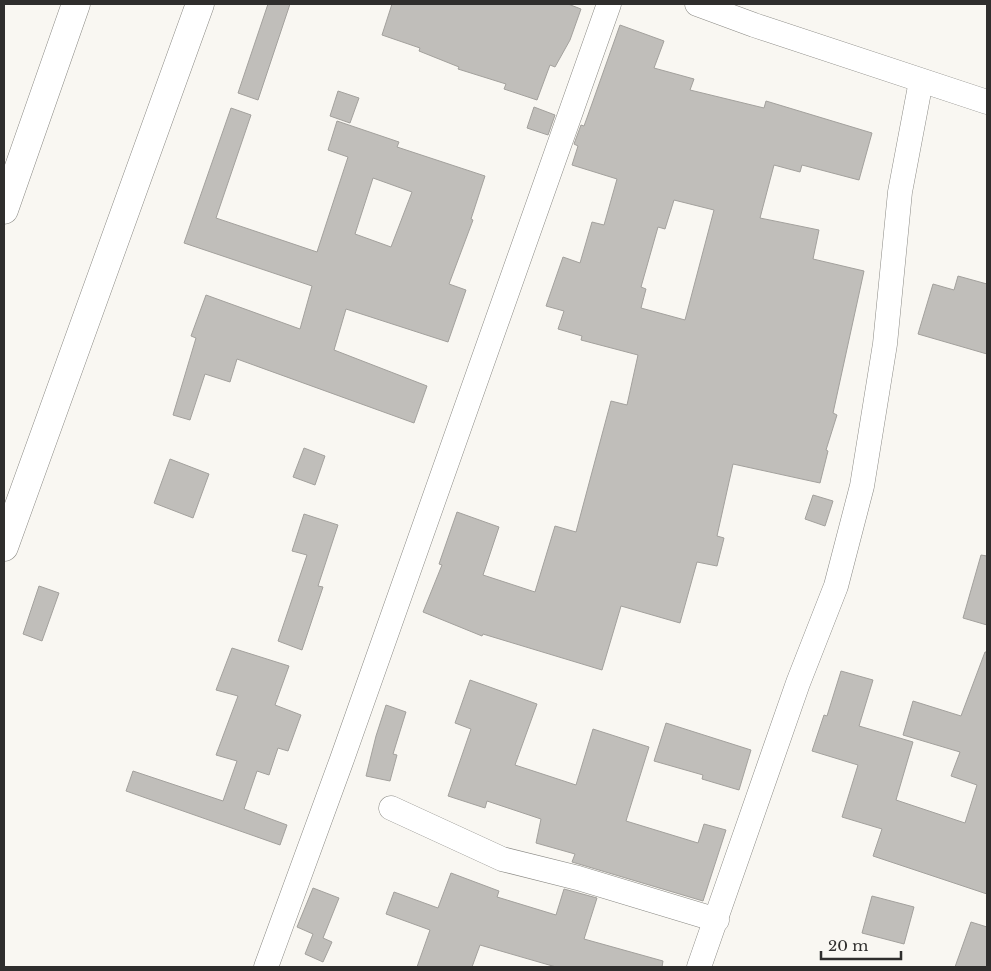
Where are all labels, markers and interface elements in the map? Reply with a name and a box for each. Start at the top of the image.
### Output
scale bar [821,928,901,960]
text: 20 m [828,936,868,955]

